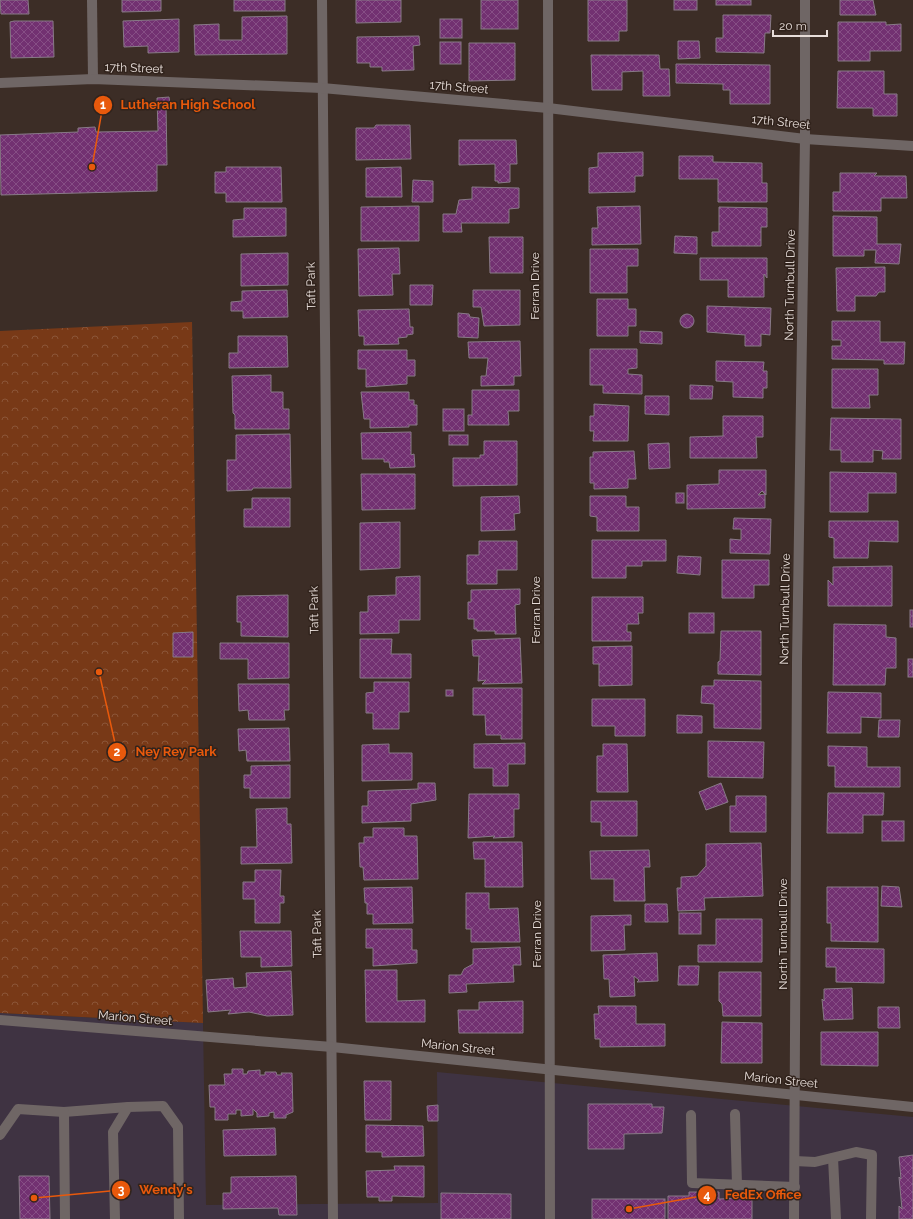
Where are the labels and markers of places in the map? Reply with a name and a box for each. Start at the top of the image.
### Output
callout: Lutheran High School [93,92,264,117]
callout: Ney Rey Park [107,739,225,764]
callout: Wendy's [111,1177,201,1202]
callout: FedEx Office [697,1182,809,1207]

